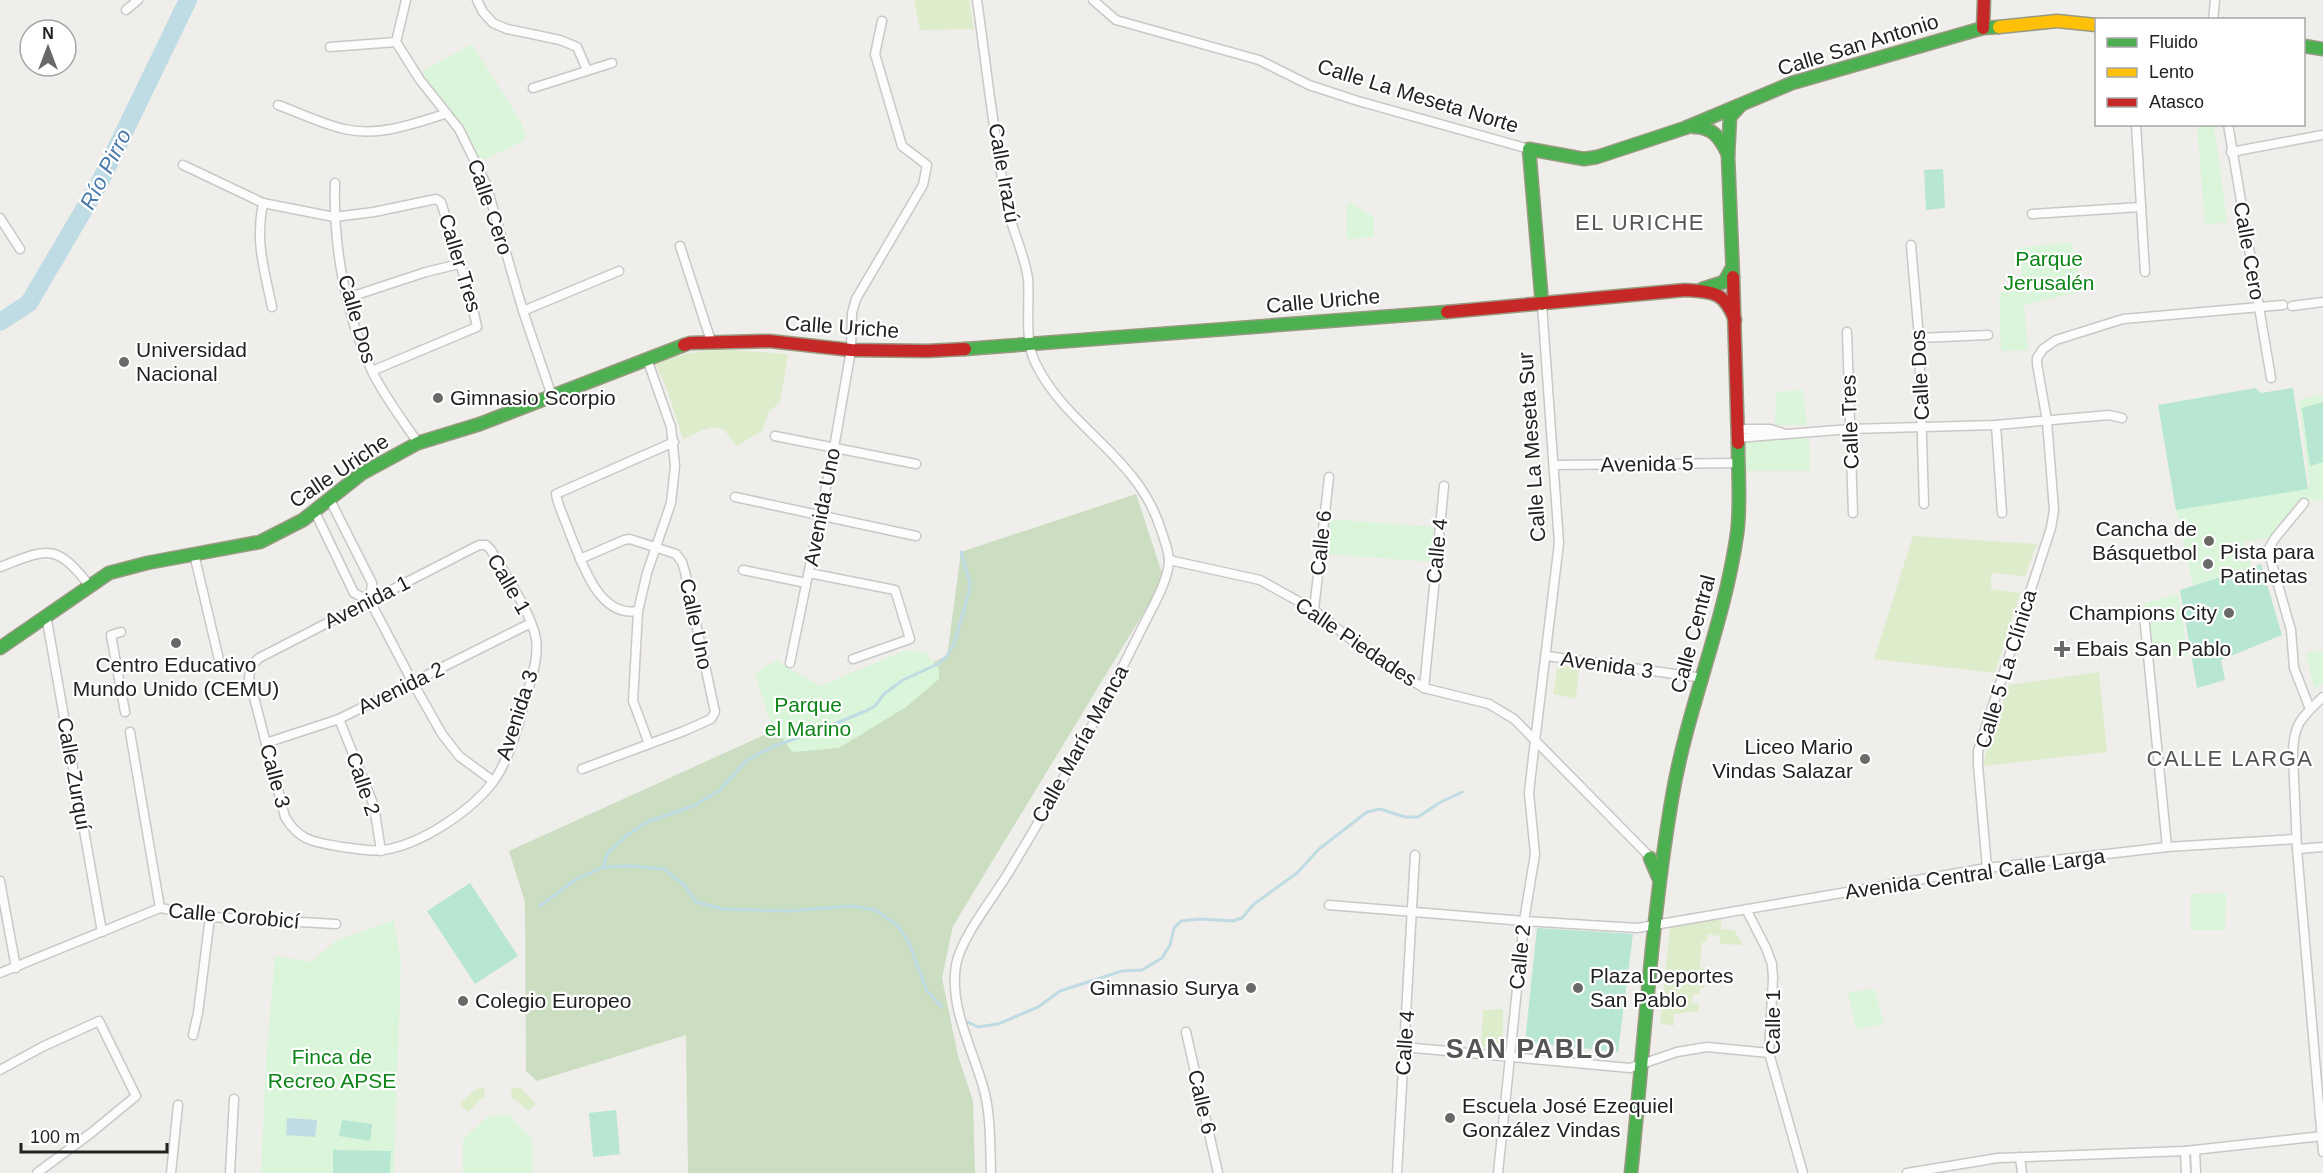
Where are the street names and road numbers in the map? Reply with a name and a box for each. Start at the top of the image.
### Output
street label: Calle San Antonio [1775,9,1941,80]
street label: Calle La Meseta Norte [1315,54,1521,137]
street label: Calle Irazú [984,121,1025,224]
street label: Calle Cero [463,156,517,257]
street label: Calle Cero [2230,200,2269,302]
street label: Caller Tres [435,211,486,315]
street label: Calle Dos [334,272,381,366]
street label: Calle Uriche [1265,284,1381,317]
street label: Calle Uriche [784,311,900,342]
street label: Calle Dos [1906,329,1933,421]
street label: Calle La Meseta Sur [1513,351,1550,543]
street label: Calle Tres [1836,374,1863,470]
street label: Calle Uriche [285,429,393,512]
street label: Avenida Uno [799,446,844,568]
street label: Avenida 5 [1600,451,1694,476]
street label: Calle 6 [1306,509,1335,577]
street label: Calle 4 [1422,517,1451,585]
street label: Calle 1 [483,550,536,618]
street label: Avenida 1 [320,570,413,633]
street label: Calle Central [1666,572,1719,695]
street label: Calle Uno [676,576,717,671]
street label: Calle 5 La Clínica [1970,586,2041,751]
street label: Calle Piedades [1291,593,1421,691]
street label: Avenida 3 [1559,647,1655,682]
street label: Avenida 2 [354,657,448,718]
street label: Calle María Manca [1027,661,1132,826]
street label: Avenida 3 [491,667,542,763]
street label: Calle Zurquí [53,716,96,832]
street label: Calle 3 [256,741,295,810]
street label: Calle 2 [342,749,385,818]
street label: Avenida Central Calle Larga [1843,844,2107,903]
street label: Calle Corobicí [167,898,301,933]
street label: Calle 2 [1505,923,1534,991]
street label: Calle 1 [1761,989,1784,1055]
street label: Calle 4 [1391,1009,1418,1076]
street label: Calle 6 [1184,1067,1221,1136]

